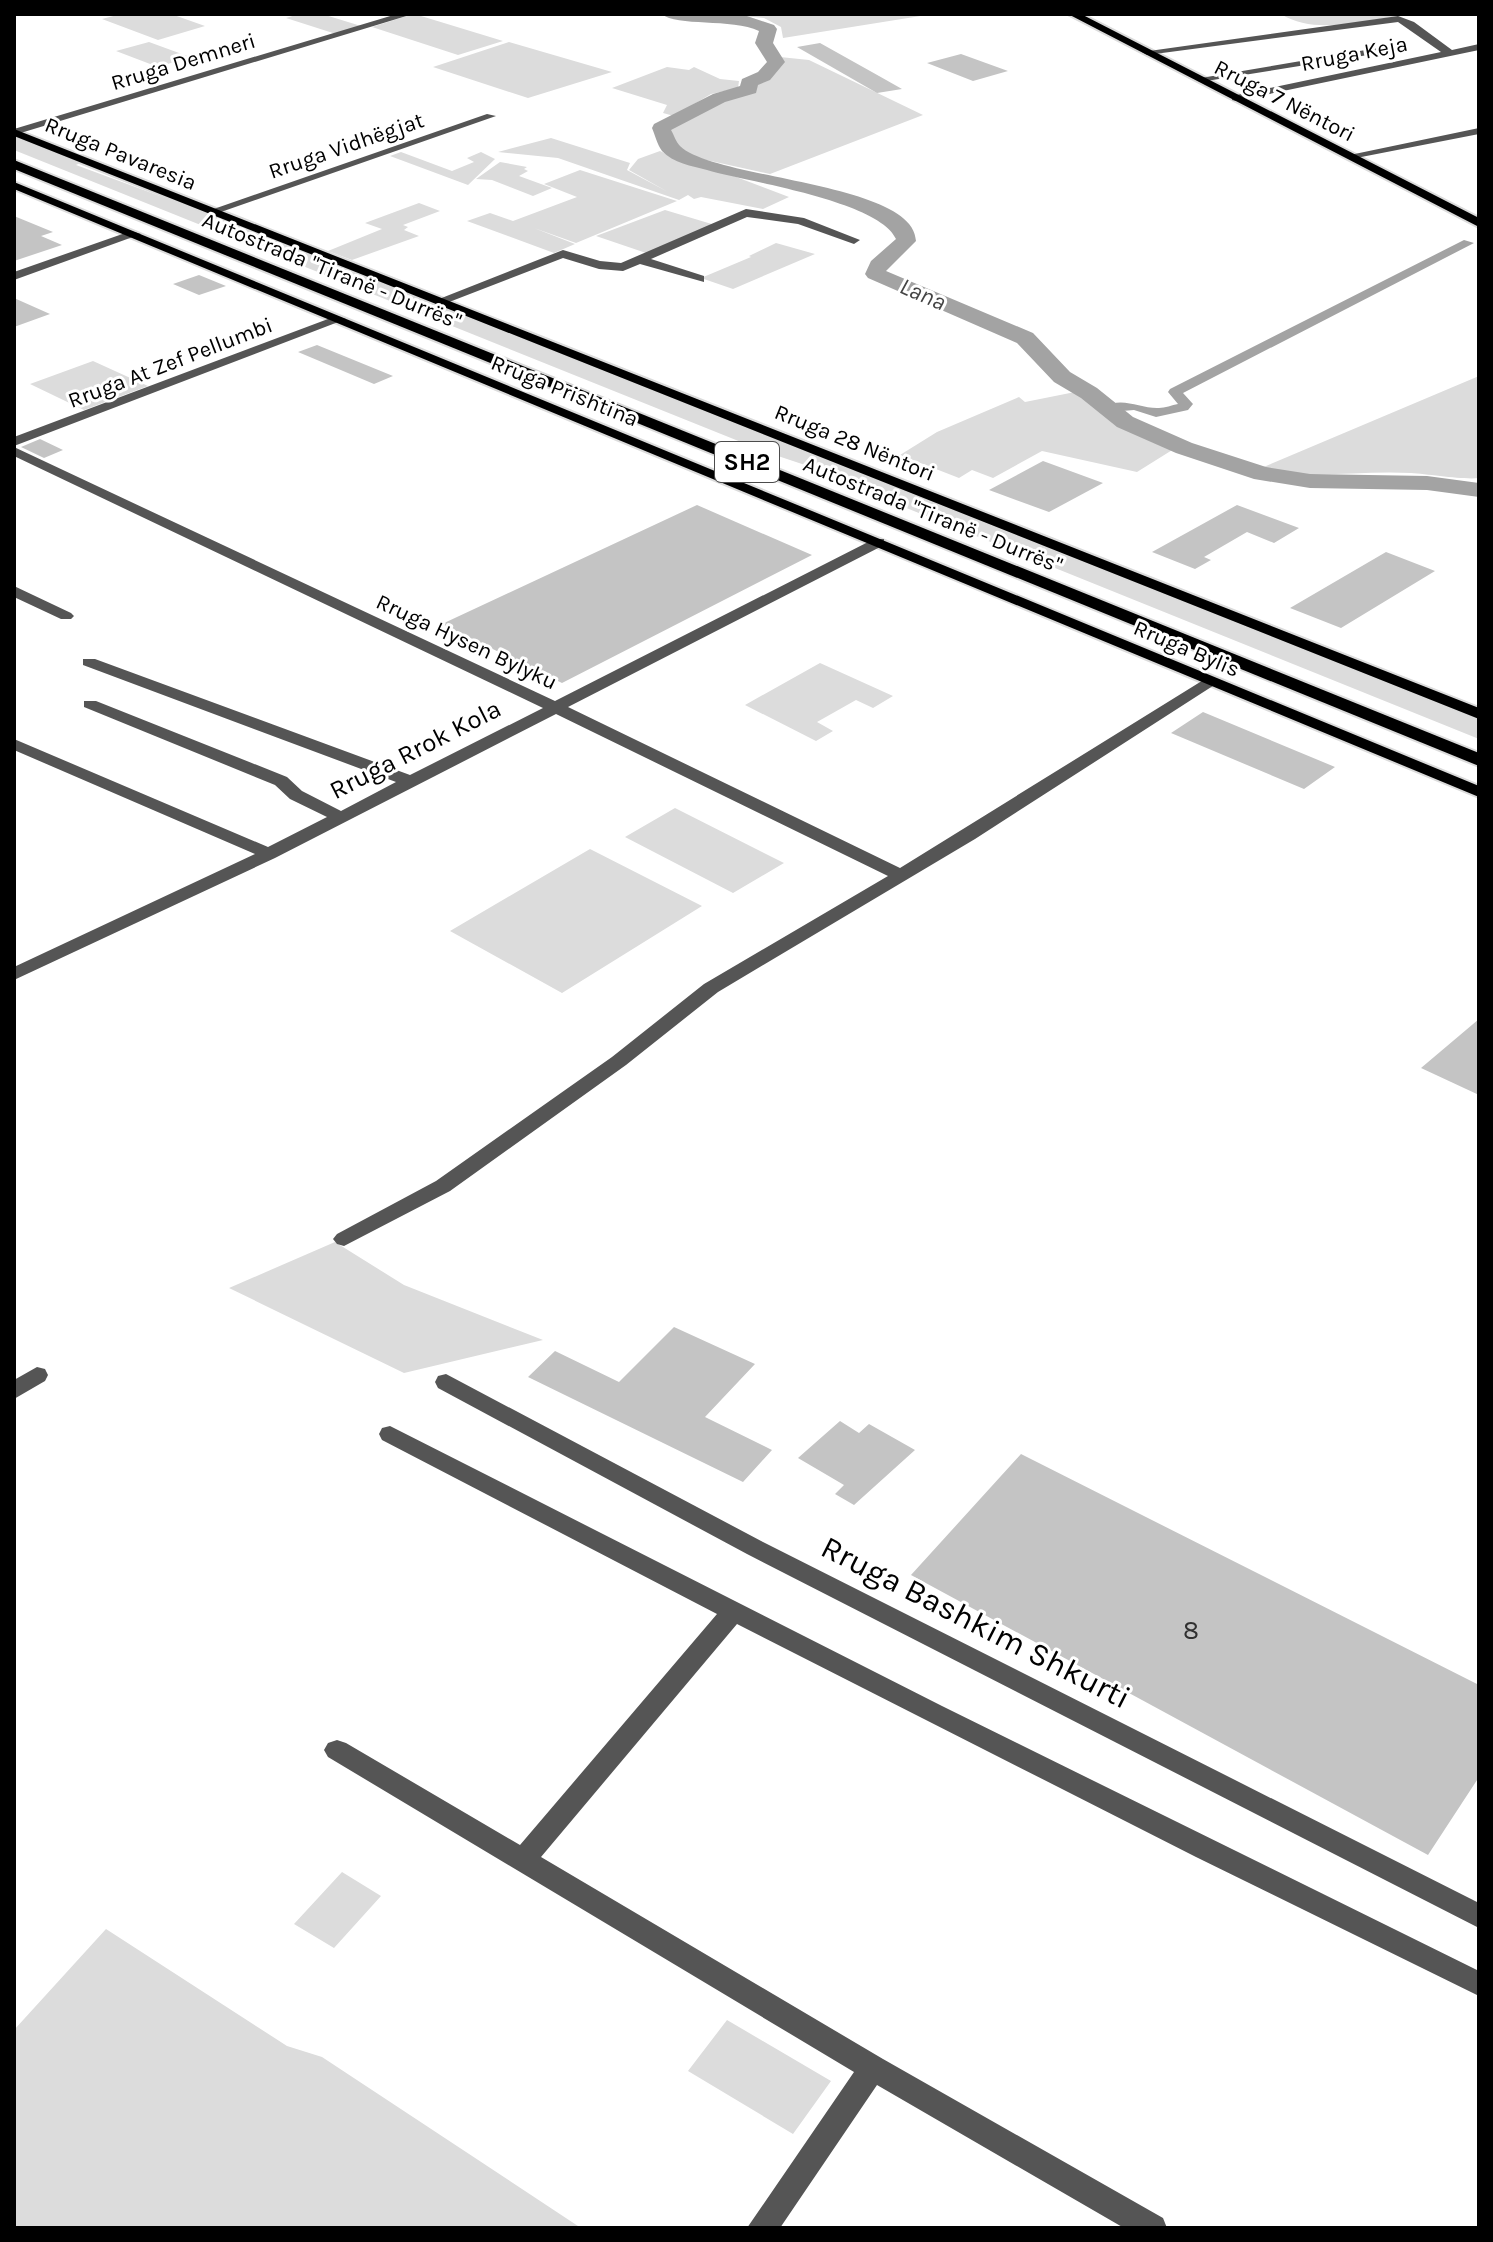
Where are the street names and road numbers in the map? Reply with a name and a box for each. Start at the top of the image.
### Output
street label: Rruga Demneri [108,28,259,96]
street label: Rruga Keja [1299,31,1410,77]
street label: Rruga 7 Nëntori [1210,54,1359,148]
street label: Rruga Vidhëgjat [265,107,427,185]
street label: Rruga Pavaresia [41,112,200,196]
street label: Autostrada "Tiranë - Durrës" [198,207,465,335]
street label: Rruga At Zef Pellumbi [64,312,276,414]
street label: Rruga Prishtina [487,350,642,432]
street label: Rruga 28 Nëntori [771,399,939,487]
road number: SH2 [715,442,779,482]
street label: Autostrada "Tiranë - Durrës" [799,451,1066,579]
street label: Rruga Hysen Bylyku [372,589,561,695]
street label: Rruga Bylis [1130,615,1244,683]
street label: Rruga Rrok Kola [324,693,506,806]
street label: Rruga Bashkim Shkurti [815,1528,1136,1717]

